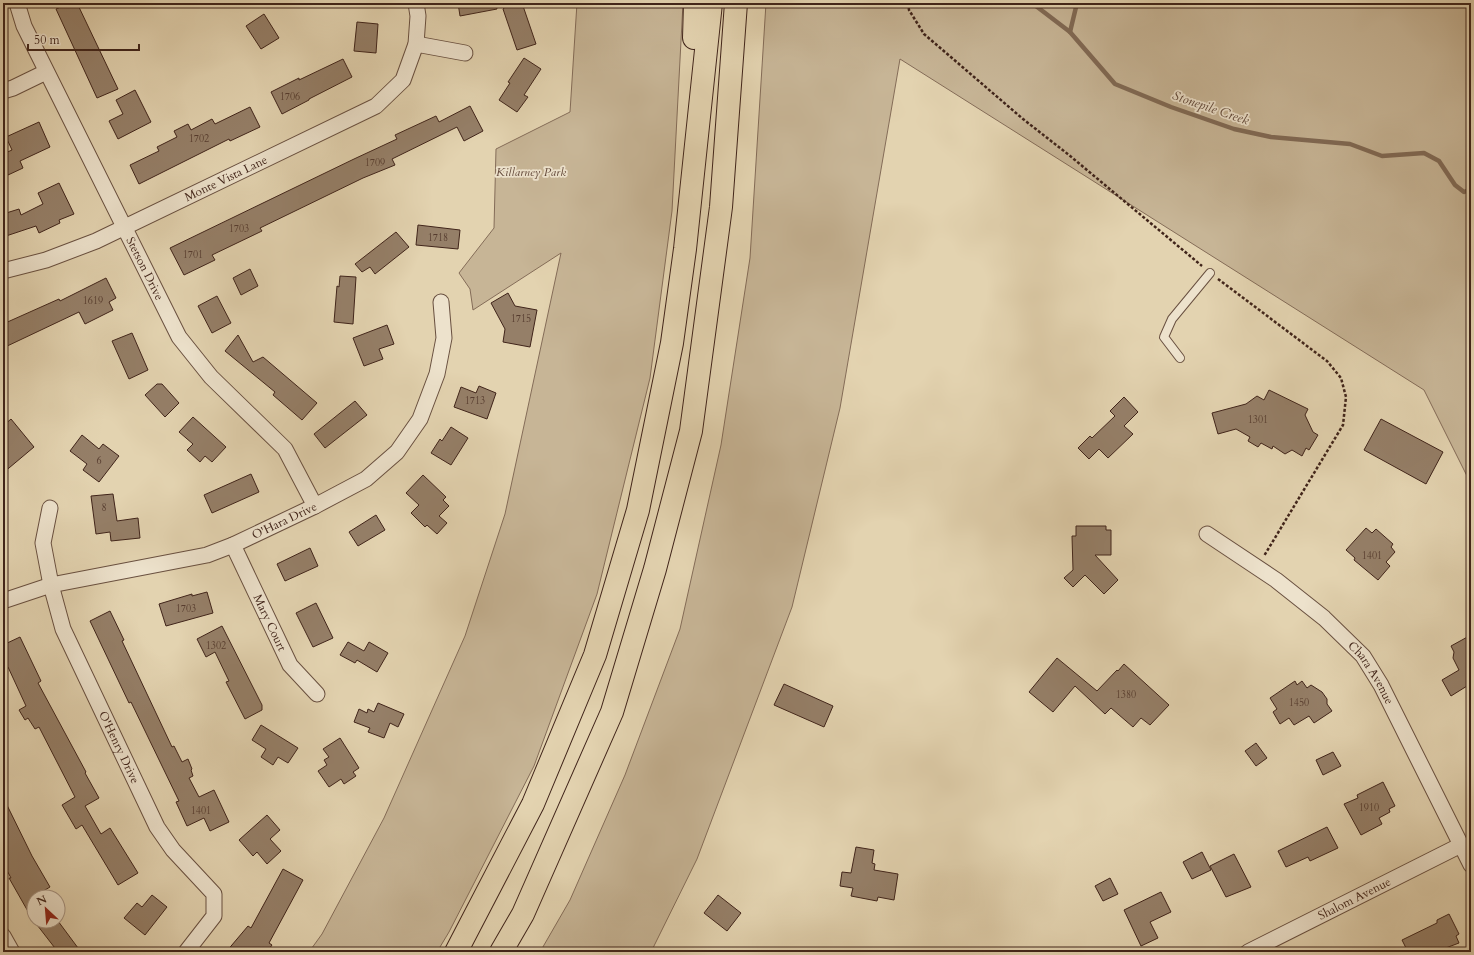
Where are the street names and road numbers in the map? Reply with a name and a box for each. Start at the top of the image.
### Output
street label: Monte Vista Lane [182,152,270,205]
street label: Stetson Drive [122,234,167,303]
street label: O'Hara Drive [249,498,319,543]
street label: Mary Court [250,592,290,654]
street label: Chara Avenue [1345,638,1397,707]
street label: O'Henry Drive [95,708,143,786]
street label: Shalom Avenue [1315,874,1394,924]

